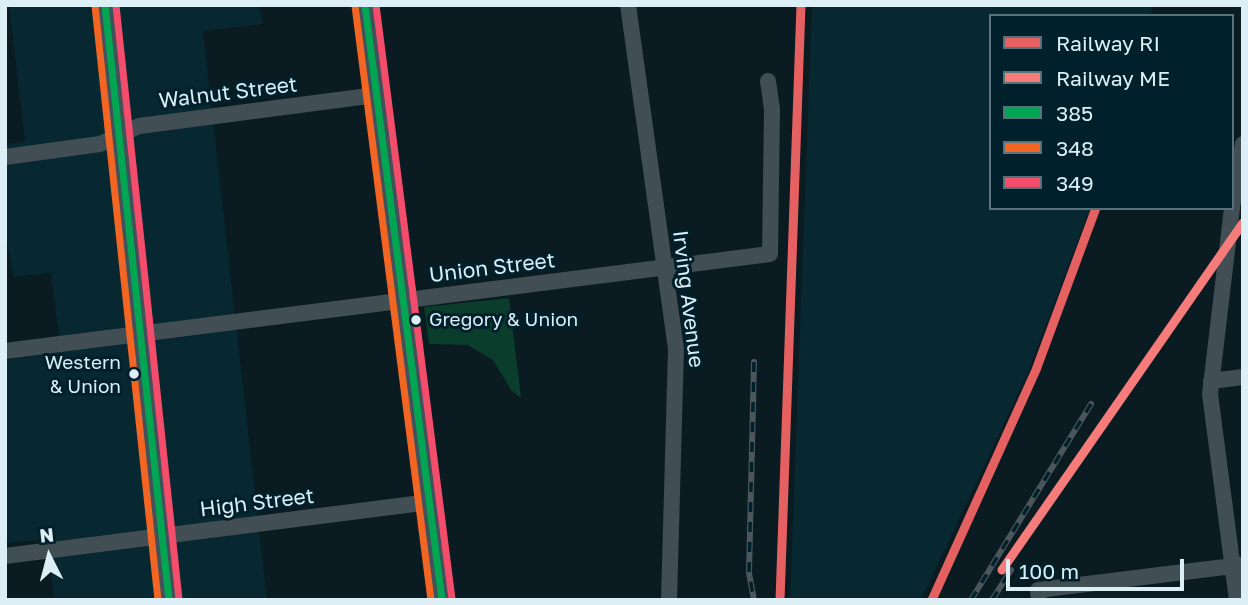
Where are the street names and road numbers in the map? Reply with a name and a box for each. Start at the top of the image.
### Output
street label: Walnut Street [157,72,299,114]
street label: Irving Avenue [667,229,709,369]
street label: Union Street [428,248,556,288]
street label: High Street [198,483,316,523]

